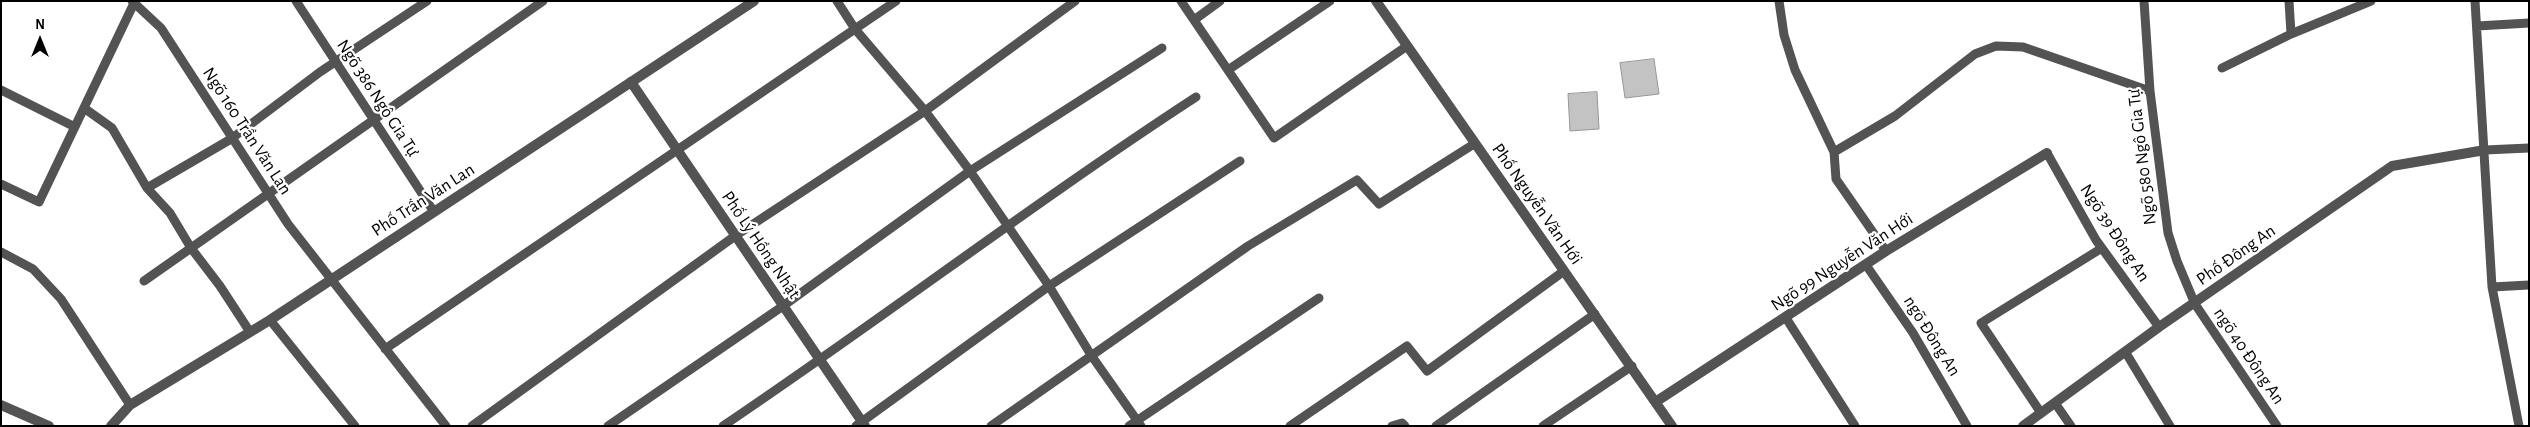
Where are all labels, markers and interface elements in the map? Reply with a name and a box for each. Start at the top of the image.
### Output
north arrow [15,15,65,65]
text: N [35,18,45,32]
street label: Ngõ 386 Ngô Gia Tự [332,35,424,161]
street label: Ngõ 160 Trần Văn Lan [198,63,296,199]
street label: Ngõ 580 Ngô Gia Tự [2123,88,2161,226]
street label: Phố Nguyễn Văn Hới [1487,139,1587,269]
street label: Phố Trần Văn Lan [367,159,479,241]
street label: Ngõ 39 Đông An [2075,180,2155,286]
street label: Phố Lý Hồng Nhật [717,187,805,303]
street label: Ngõ 99 Nguyễn Văn Hới [1767,208,1917,316]
street label: Phố Đông An [2192,220,2280,290]
street label: ngõ Đông An [1899,292,1965,380]
street label: ngõ 40 Đông An [2209,303,2289,409]

